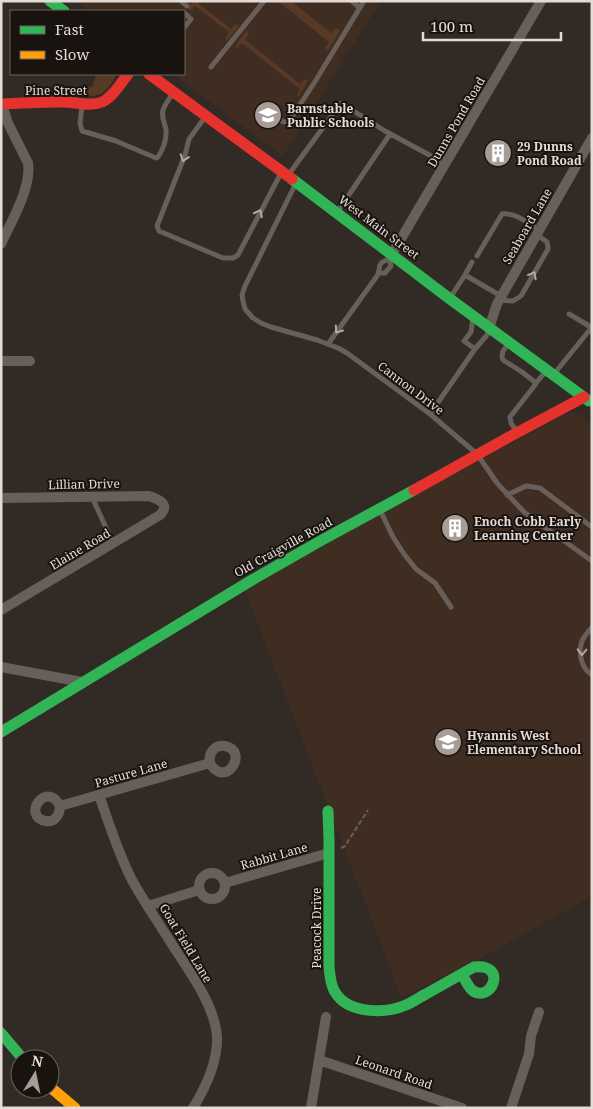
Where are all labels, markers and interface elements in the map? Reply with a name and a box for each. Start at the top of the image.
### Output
legend [10,10,185,75]
scale bar [423,10,560,42]
text: 100 m [430,16,473,36]
text: Fast [55,19,84,39]
text: Slow [55,44,89,64]
street label: Dunns Pond Road [423,73,489,170]
street label: Pine Street [25,82,87,99]
school or university icon: Barnstable Public Schools [253,100,283,130]
place label: Barnstable Public Schools [287,100,375,131]
building icon: 29 Dunns Pond Road [483,138,513,168]
place label: 29 Dunns Pond Road [517,138,582,169]
one-way arrow [180,154,190,162]
street label: Seaboard Lane [498,185,556,267]
street label: West Main Street [335,191,423,263]
one-way arrow [253,209,263,218]
one-way arrow [527,271,537,280]
one-way arrow [335,324,344,334]
street label: Cannon Drive [374,357,448,419]
street label: Lillian Drive [48,475,120,493]
street label: Old Craigville Road [231,513,336,581]
building icon: Enoch Cobb Early Learning Center [440,513,470,543]
place label: Enoch Cobb Early Learning Center [474,513,581,544]
street label: Elaine Road [46,524,114,574]
one-way arrow [576,648,587,656]
school or university icon: Hyannis West Elementary School [433,727,463,757]
place label: Hyannis West Elementary School [467,727,582,758]
street label: Pasture Lane [93,755,169,791]
street label: Rabbit Lane [239,838,309,874]
street label: Peacock Drive [308,888,325,968]
street label: Goat Field Lane [156,900,216,986]
north arrow [10,1049,60,1099]
text: N [30,1050,44,1071]
street label: Leonard Road [353,1051,435,1093]

